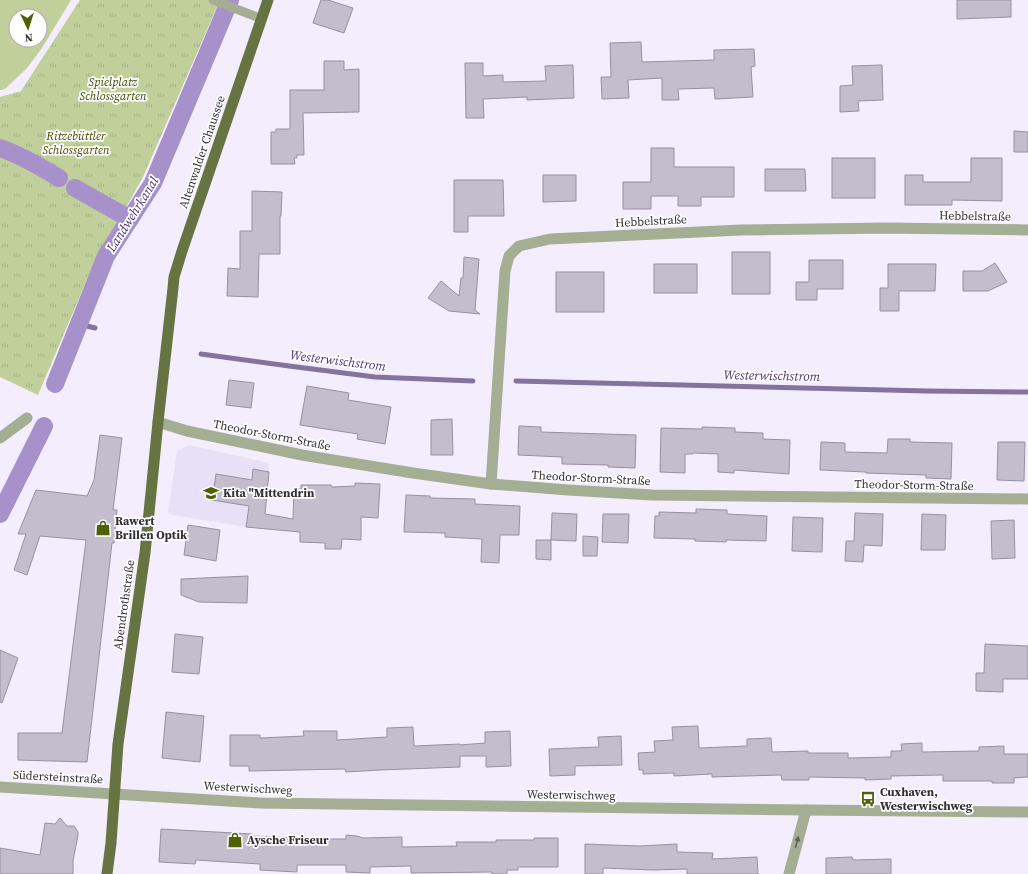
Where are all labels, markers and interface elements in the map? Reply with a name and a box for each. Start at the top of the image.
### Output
north arrow [8,8,48,48]
text: N [24,30,33,45]
park label: Spielplatz Schlossgarten [79,74,147,104]
street label: Altenwalder Chaussee [175,93,229,211]
park label: Ritzebüttler Schlossgarten [42,128,110,158]
water label: Landwehrkanal [102,173,162,256]
street label: Hebbelstraße [939,207,1011,225]
street label: Hebbelstraße [615,211,687,231]
water label: Westerwischstrom [289,346,387,375]
water label: Westerwischstrom [724,366,821,385]
street label: Theodor-Storm-Straße [212,416,332,454]
street label: Theodor-Storm-Straße [531,467,651,489]
street label: Theodor-Storm-Straße [854,476,974,494]
school or university icon: Kita "Mittendrin [202,484,220,502]
place label: Kita "Mittendrin [223,485,315,501]
place label: Rawert Brillen Optik [115,513,188,543]
shop icon: Rawert Brillen Optik [94,519,112,537]
street label: Abendrothstraße [110,559,138,651]
street label: Südersteinstraße [13,767,103,787]
street label: Westerwischweg [203,778,293,798]
place label: Cuxhaven, Westerwischweg [880,784,973,814]
street label: Westerwischweg [526,786,616,804]
bus stop icon: Cuxhaven, Westerwischweg [859,790,877,808]
shop icon: Aysche Friseur [226,831,244,849]
place label: Aysche Friseur [247,832,329,848]
one-way arrow [794,836,800,848]

